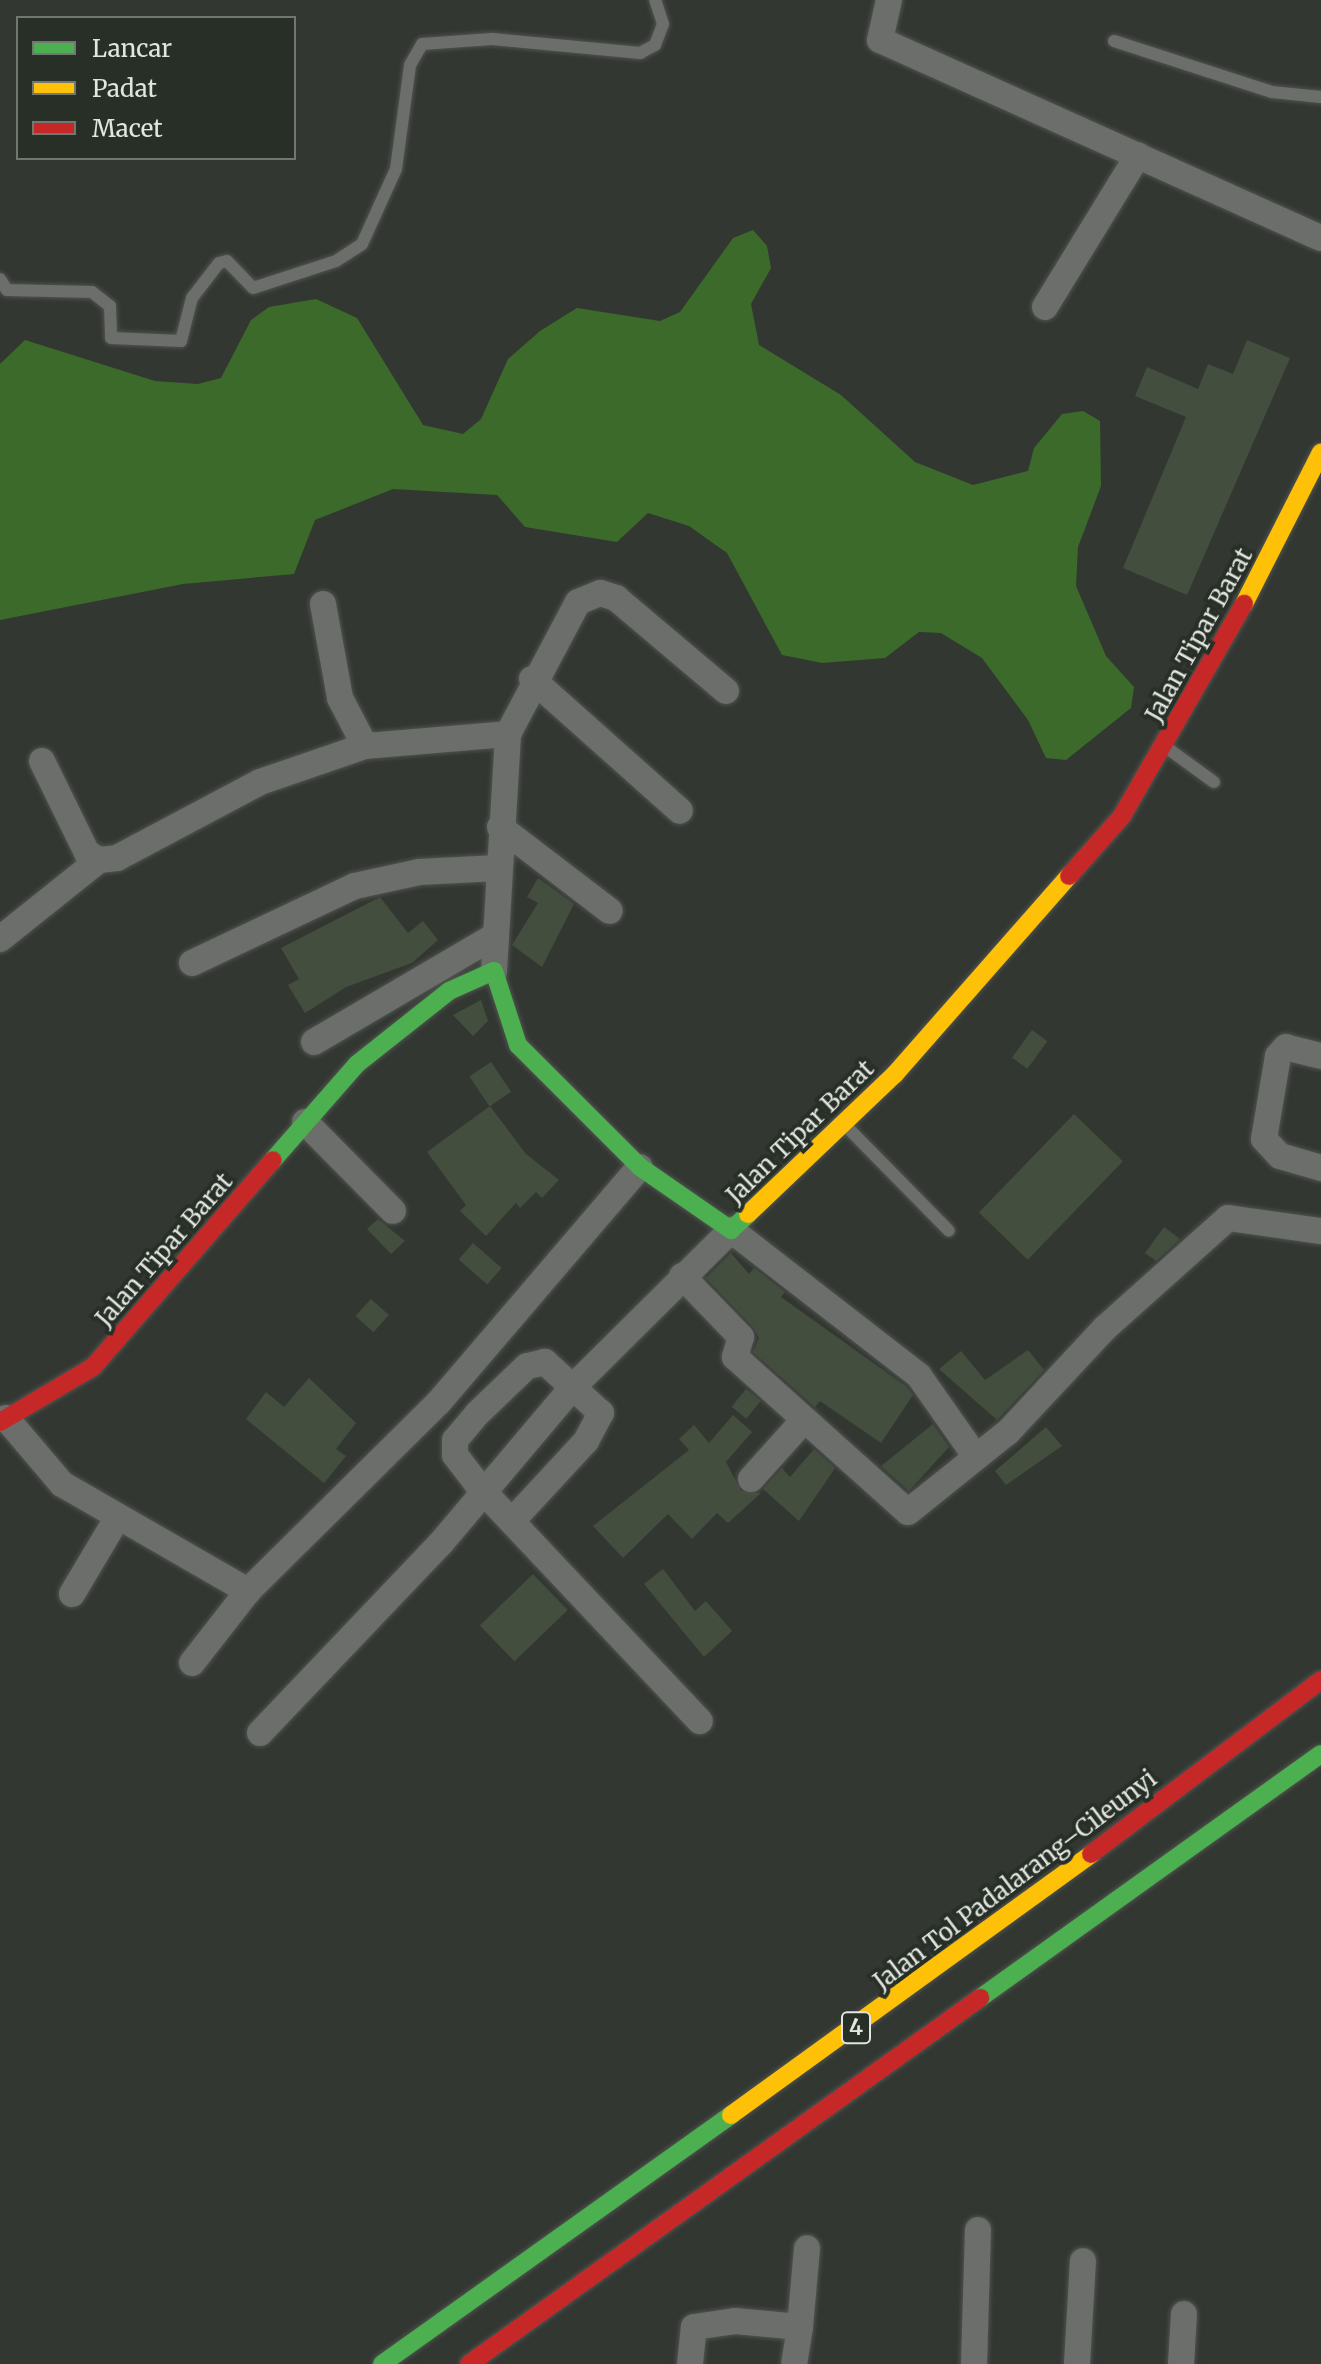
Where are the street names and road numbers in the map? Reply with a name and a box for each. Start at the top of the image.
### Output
street label: Jalan Tipar Barat [1139,543,1259,727]
street label: Jalan Tipar Barat [720,1054,880,1210]
street label: Jalan Tipar Barat [90,1167,238,1333]
street label: Jalan Tol Padalarang–Cileunyi [868,1764,1162,1996]
road number: 4 [840,2010,872,2046]

